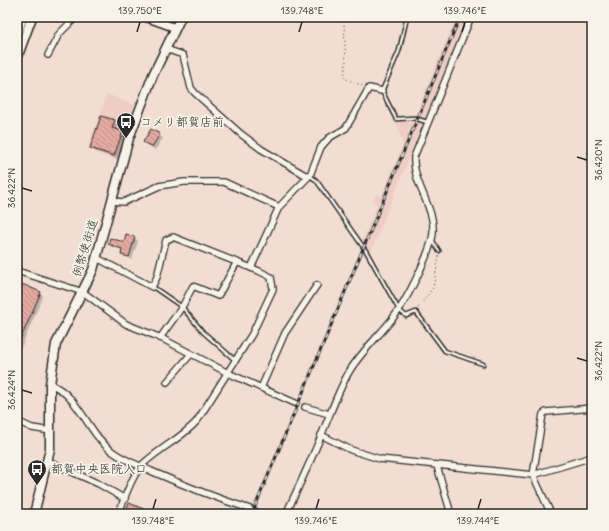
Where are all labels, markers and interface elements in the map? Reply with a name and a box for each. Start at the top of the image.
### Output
text: 139.750°E [118,4,162,17]
text: 139.748°E [281,4,323,17]
text: 139.746°E [444,4,486,17]
bus stop icon: コメリ都賀店前 [115,111,137,139]
place label: コメリ都賀店前 [140,114,224,129]
text: 36.420°N [592,139,605,181]
text: 36.422°N [5,168,18,208]
street label: 例幣使街道 [69,217,100,279]
text: 36.422°N [592,341,605,381]
text: 36.424°N [5,370,18,410]
bus stop icon: 都賀中央医院入口 [26,458,48,486]
place label: 都賀中央医院入口 [51,461,147,476]
text: 139.748°E [132,514,174,527]
text: 139.746°E [295,514,337,527]
text: 139.744°E [457,514,499,527]

